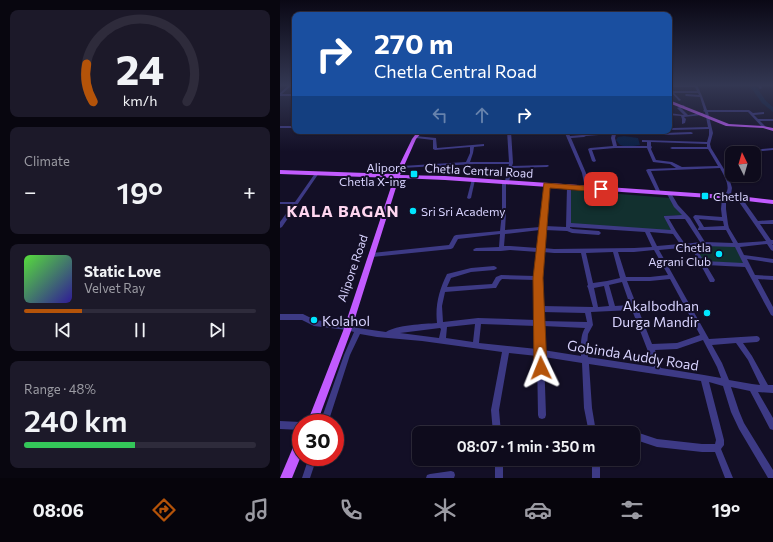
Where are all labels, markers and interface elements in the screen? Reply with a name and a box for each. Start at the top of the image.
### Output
text: 270 m [374,26,453,60]
icon: right [308,28,360,80]
text: 24 [116,42,164,93]
text: Chetla Central Road [374,60,537,82]
text: km/h [123,90,157,108]
icon: left [429,104,451,126]
icon: ahead [471,104,493,126]
icon: right [513,104,535,126]
north arrow [725,146,761,182]
map controls [725,146,761,182]
text: Climate [24,153,70,169]
place label: Alipore Chetla X-ing [339,160,406,188]
street label: Chetla Central Road [424,160,534,180]
marker: Alipore Chetla X-ing [409,169,419,179]
pin [584,172,618,206]
text: 19° [117,173,163,210]
text: − [24,178,37,205]
text: + [243,178,256,205]
icon: arrive [590,178,612,200]
place label: Chetla [713,189,749,203]
marker: Chetla [700,191,710,201]
district label: KALA BAGAN [286,201,400,220]
place label: Sri Sri Academy [421,204,505,218]
marker: Sri Sri Academy [408,206,418,216]
street label: Alipore Road [334,233,370,303]
place label: Chetla Agrani Club [648,240,711,268]
marker: Chetla Agrani Club [714,249,724,259]
text: Static Love [84,262,161,280]
text: Velvet Ray [84,280,145,296]
place label: Akalbodhan Durga Mandir [612,297,699,330]
marker: Akalbodhan Durga Mandir [702,308,712,318]
place label: Kolahol [322,312,370,329]
marker: Kolahol [309,315,319,325]
icon: previous [52,319,74,341]
icon: pause [129,319,151,341]
icon: next [206,319,228,341]
street label: Gobinda Auddy Road [566,336,700,374]
position arrow [520,347,562,389]
text: Range · 48% [24,381,96,397]
text: 240 km [24,401,127,438]
speed limit sign: 30 [292,414,344,466]
text: 08:07 · 1 min · 350 m [457,437,595,455]
icon: directions [150,496,178,524]
icon: music [243,496,271,524]
icon: phone [337,496,365,524]
icon: climate [431,496,459,524]
icon: car [524,496,552,524]
icon: filters [618,496,646,524]
text: 08:06 [33,499,84,521]
text: 19° [712,499,740,521]

